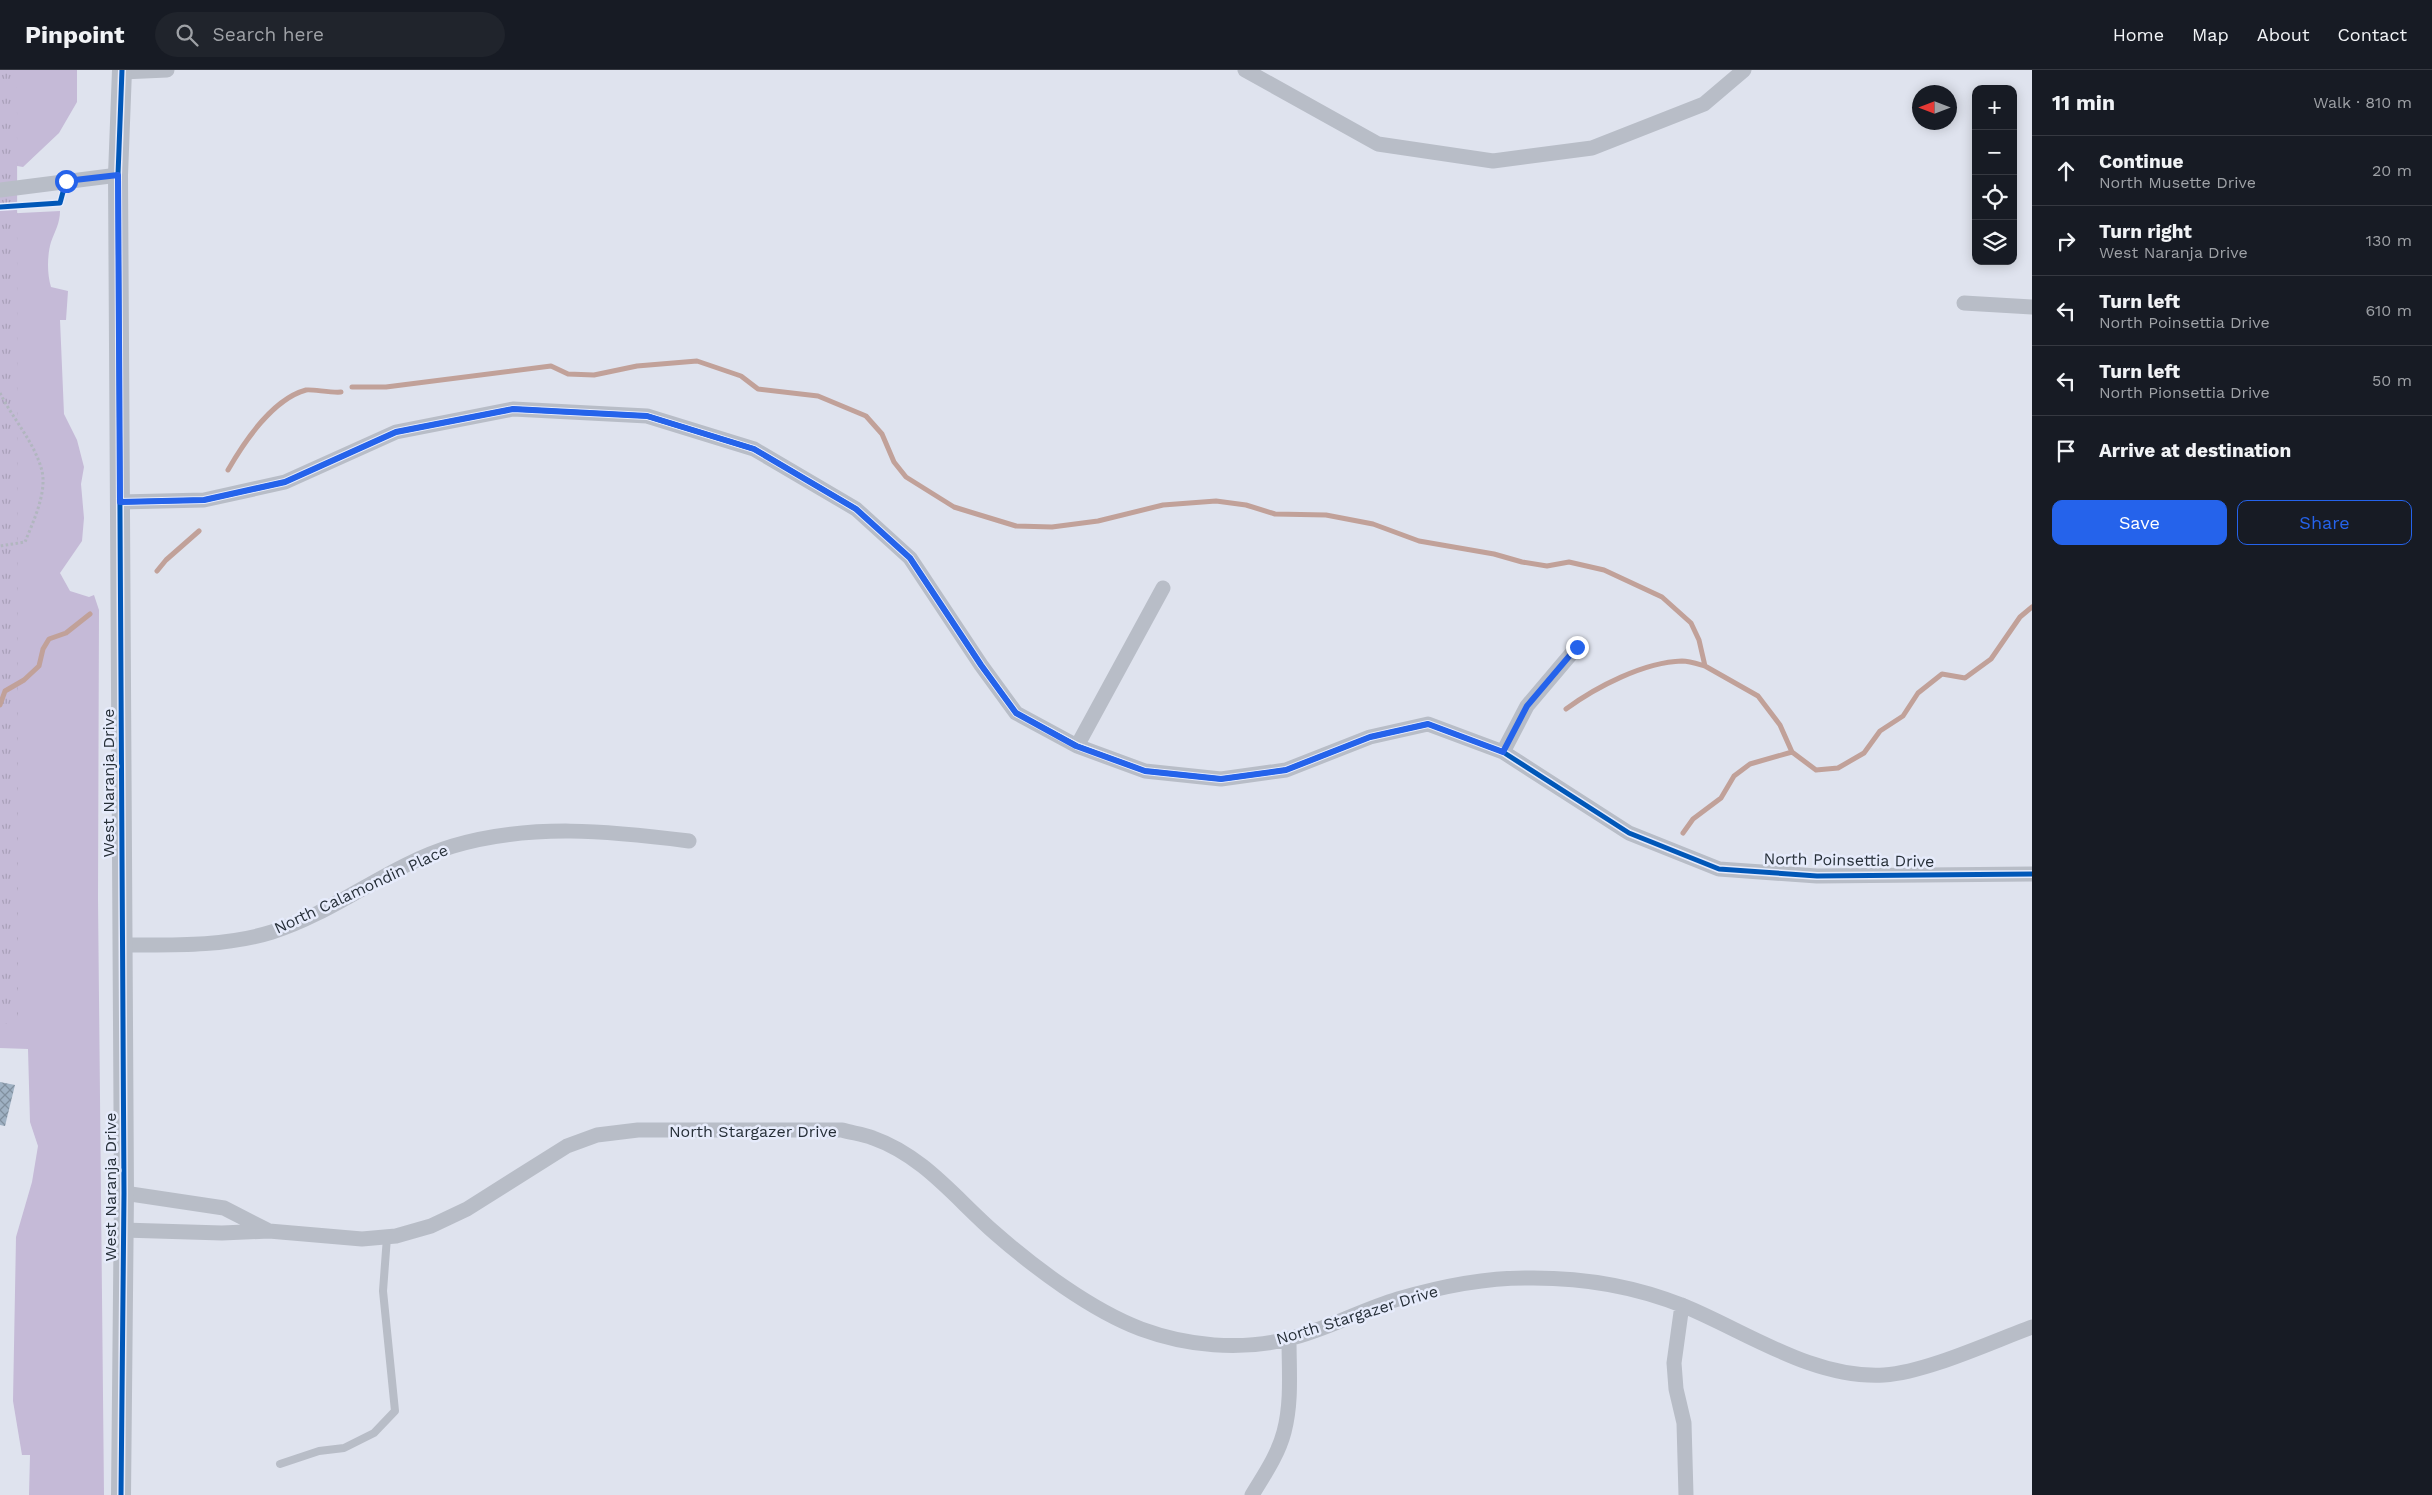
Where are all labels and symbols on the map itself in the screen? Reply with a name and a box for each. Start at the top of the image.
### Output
north arrow [1912,85,1957,130]
route start [55,170,78,193]
route end [1566,636,1589,659]
street label: West Naranja Drive [99,709,118,857]
street label: North Calamondin Place [271,840,451,938]
street label: North Poinsettia Drive [1763,849,1935,871]
street label: West Naranja Drive [101,1113,120,1261]
street label: North Stargazer Drive [669,1122,837,1141]
street label: North Stargazer Drive [1274,1281,1440,1349]

